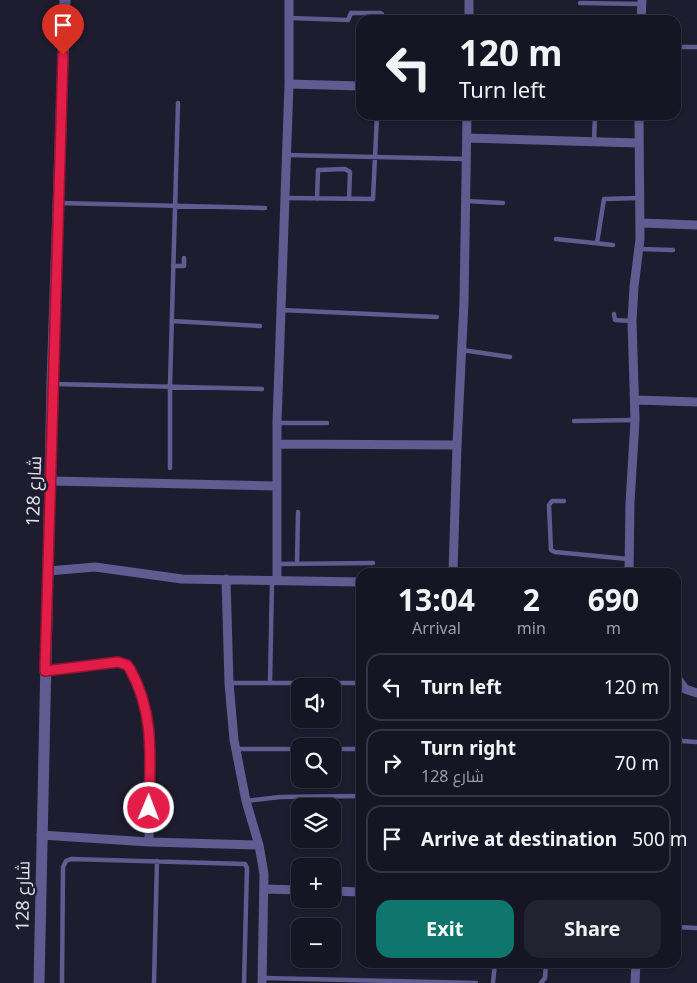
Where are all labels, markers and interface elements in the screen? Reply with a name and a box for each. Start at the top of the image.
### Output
pin [42,4,84,55]
icon: arrive [49,11,77,39]
text: 120 m [459,29,562,76]
icon: left [376,35,441,100]
text: Turn left [459,74,546,104]
street label: شارع 128 [20,455,47,527]
text: 13:04 [398,579,475,620]
text: 2 [523,579,540,620]
text: 690 [588,579,639,620]
text: Arrival [412,617,461,639]
text: min [517,617,546,639]
text: m [606,617,621,639]
icon: left [378,673,406,701]
text: Turn left [421,674,502,700]
text: 120 m [604,674,659,700]
map controls [291,678,341,968]
button: sound [291,678,341,728]
text: Turn right [421,735,516,761]
button: search [291,738,341,788]
icon: right [378,749,406,777]
text: 70 m [615,750,659,776]
text: شارع 128 [421,765,484,787]
position arrow [122,781,174,833]
button: layers [291,798,341,848]
icon: arrive [378,825,406,853]
text: Arrive at destination [421,826,617,852]
text: 500 m [632,826,688,852]
button: + [291,858,341,908]
street label: شارع 128 [9,861,36,931]
button: Exit [376,900,514,958]
button: Share [524,900,661,958]
button: − [291,918,341,968]

